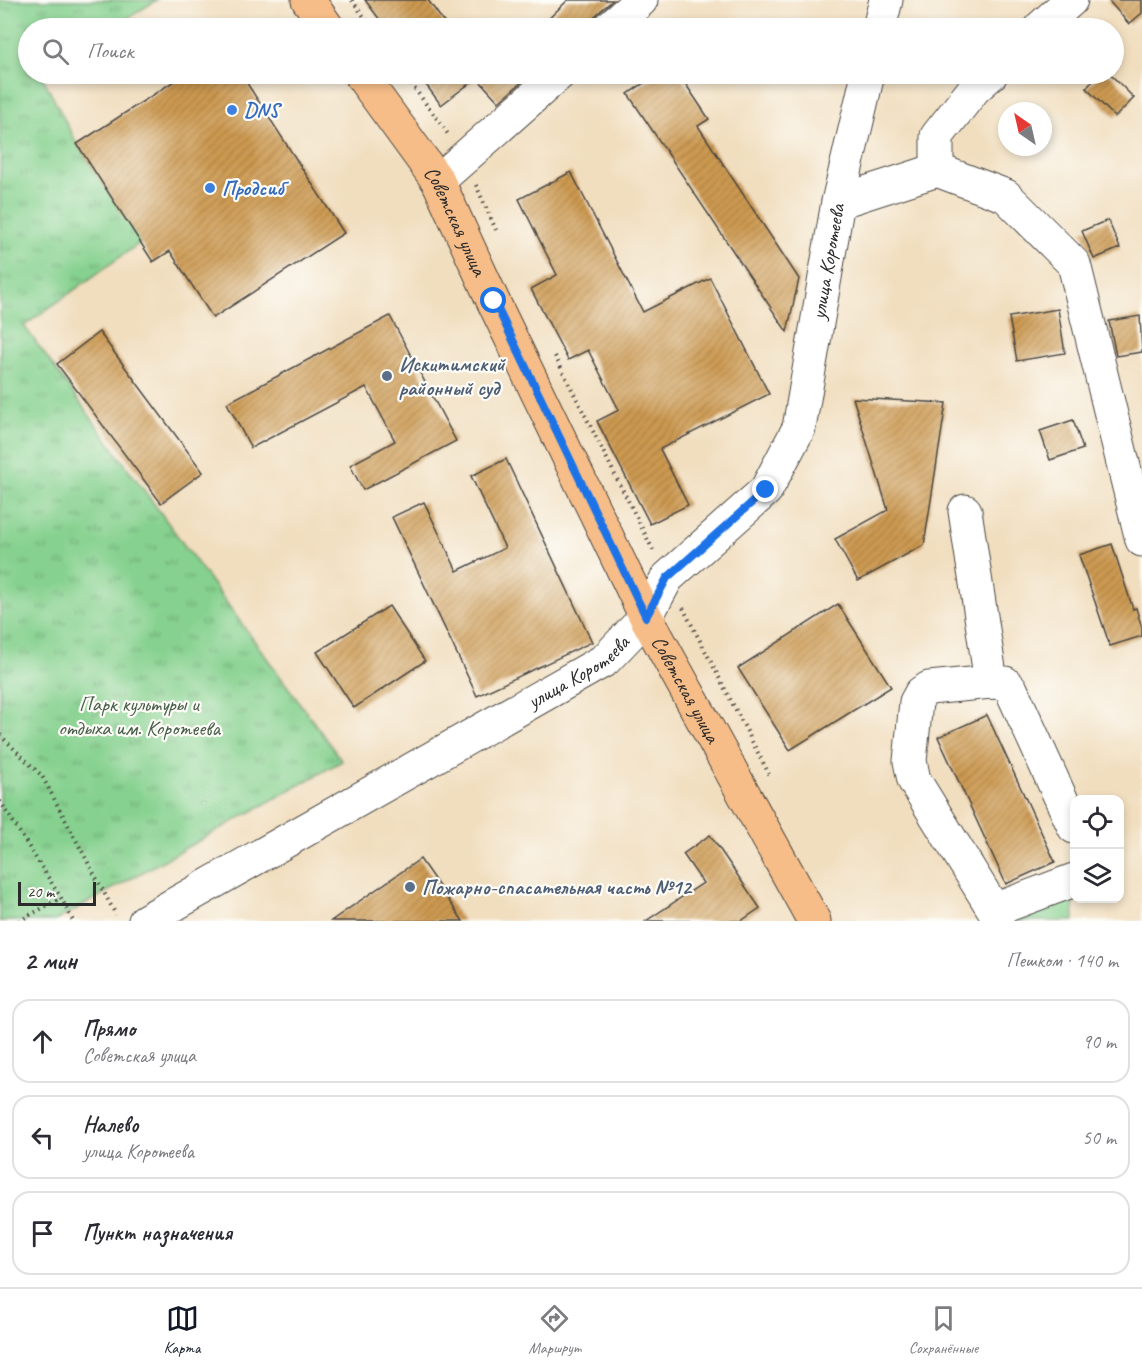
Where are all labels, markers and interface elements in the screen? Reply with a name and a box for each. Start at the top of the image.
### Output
search box [18,18,1124,84]
icon: search [39,35,72,68]
text: Поиск [87,37,133,65]
place label: DNS [244,97,282,123]
north arrow [998,102,1052,156]
marker: DNS [225,103,239,117]
street label: Советская улица [418,161,493,282]
place label: Продсиб [222,175,290,201]
marker: Продсиб [203,181,217,195]
street label: улица Коротеева [805,201,851,323]
route start [480,287,506,313]
place label: Искитимский районный суд [399,351,507,401]
marker: Искитимский районный суд [380,369,394,383]
route end [752,476,778,502]
street label: улица Коротеева [521,629,636,715]
street label: Советская улица [646,631,727,749]
park label: Парк культуры и отдыха им. Коротеева [58,691,221,741]
map controls [1070,795,1124,903]
button: locate [1070,795,1124,849]
button: layers [1070,849,1124,903]
place label: Пожарно-спасательная часть №12 [422,874,693,900]
scale bar [18,879,96,906]
marker: Пожарно-спасательная часть №12 [403,880,417,894]
text: 20 m [27,882,54,902]
text: 2 мин [24,944,77,977]
text: Пешком · 140 m [1006,948,1118,973]
text: Прямо [83,1015,135,1043]
icon: ahead [26,1025,59,1058]
text: 90 m [1082,1029,1116,1054]
text: Советская улица [83,1043,196,1068]
text: Налево [83,1111,139,1139]
icon: left [26,1121,59,1154]
text: 50 m [1082,1125,1116,1150]
text: улица Коротеева [83,1139,194,1164]
icon: arrive [26,1217,59,1250]
text: Пункт назначения [83,1219,232,1247]
tab: Карта [164,1302,200,1358]
tab: Маршрут [528,1302,581,1358]
tab: Сохранённые [909,1302,978,1358]

